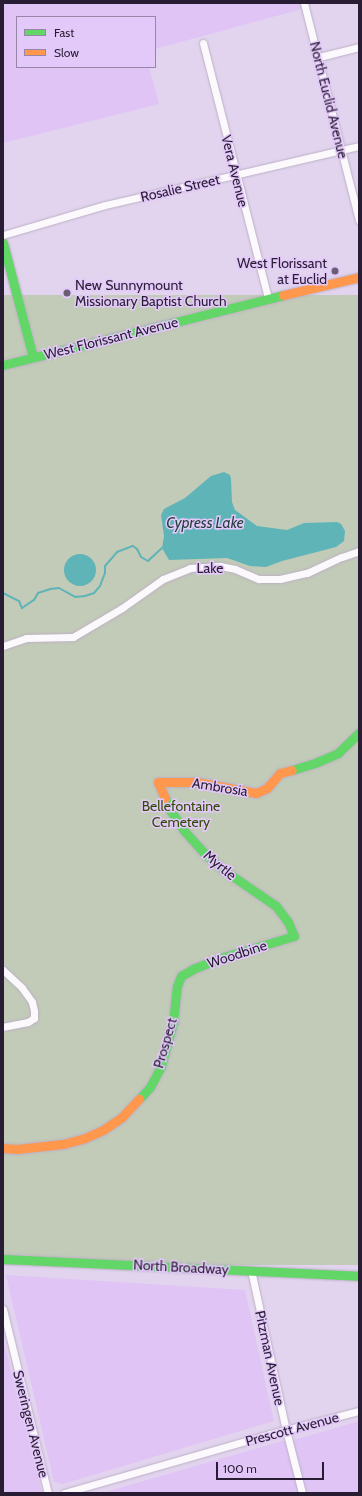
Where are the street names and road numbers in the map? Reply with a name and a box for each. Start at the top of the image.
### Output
street label: North Euclid Avenue [306,40,352,160]
street label: Vera Avenue [218,133,252,209]
street label: Rosalie Street [139,171,221,205]
street label: West Florissant Avenue [42,313,180,363]
street label: Lake [197,560,223,576]
street label: Ambrosia [191,774,249,800]
street label: Myrtle [200,846,240,884]
street label: Woodbine [205,936,269,972]
street label: Prospect [150,1016,180,1070]
street label: North Broadway [133,1256,229,1278]
street label: Pitzman Avenue [252,1309,288,1407]
street label: Sweringen Avenue [10,1369,52,1479]
street label: Prescott Avenue [243,1408,341,1450]

